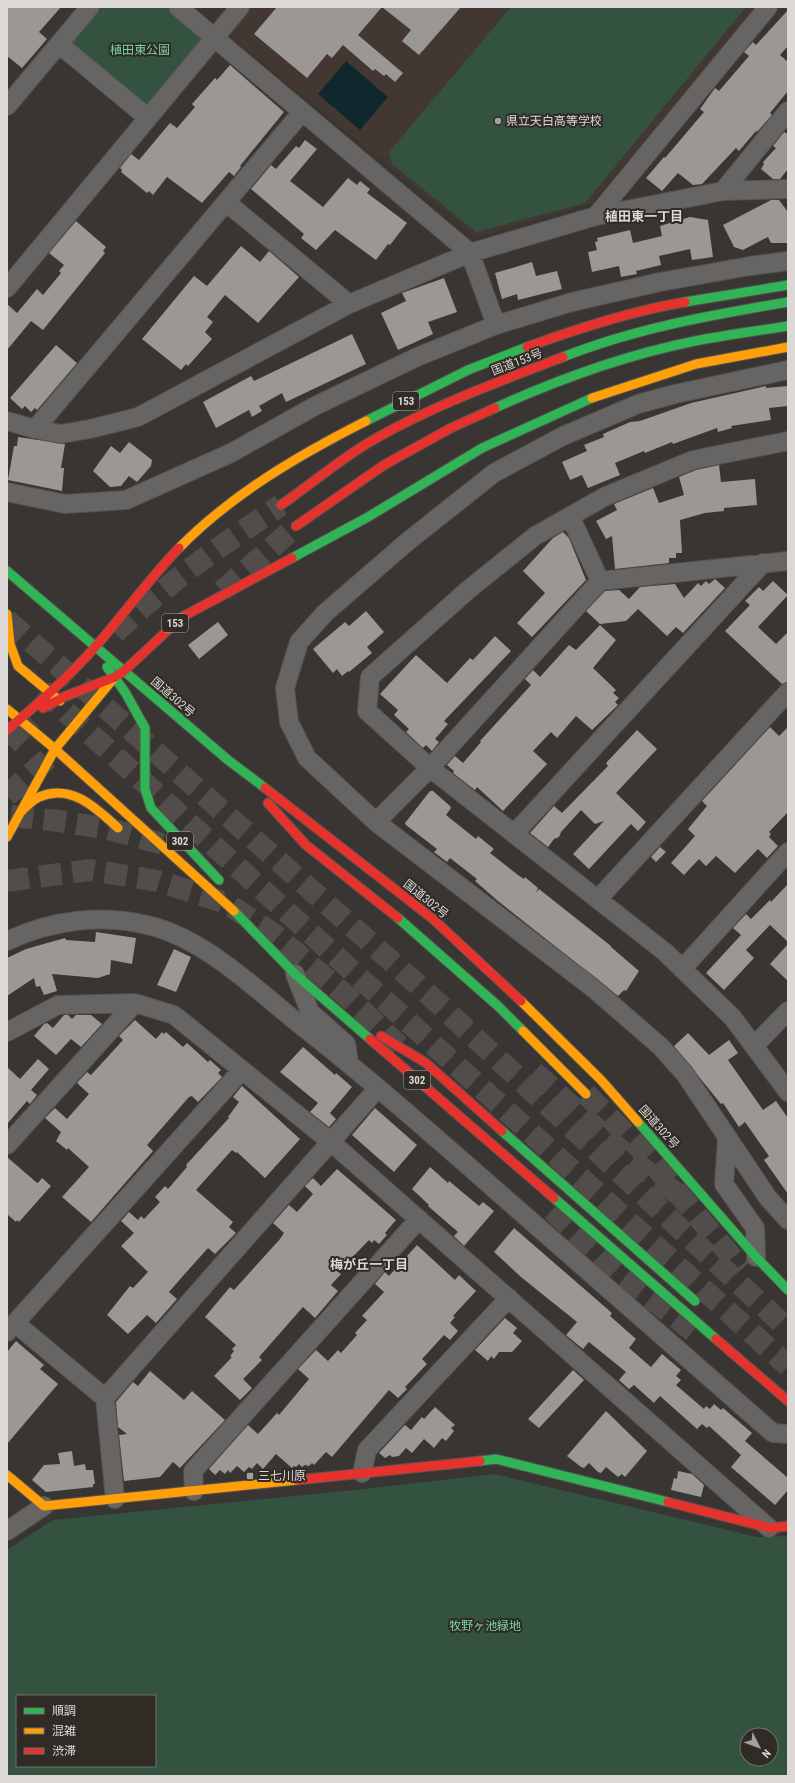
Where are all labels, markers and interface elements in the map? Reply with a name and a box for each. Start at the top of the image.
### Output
park label: 植田東公園 [110,43,170,57]
place label: 県立天白高等学校 [506,114,602,128]
marker: 県立天白高等学校 [493,116,503,126]
district label: 植田東一丁目 [605,209,683,224]
street label: 国道153号 [489,346,545,378]
road number: 153 [393,392,419,410]
road number: 153 [162,614,188,632]
street label: 国道302号 [148,674,198,720]
road number: 302 [167,832,193,850]
street label: 国道302号 [401,877,451,921]
road number: 302 [404,1071,430,1089]
street label: 国道302号 [636,1102,682,1152]
district label: 梅が丘一丁目 [330,1257,408,1272]
place label: 三七川原 [258,1469,306,1483]
marker: 三七川原 [245,1471,255,1481]
park label: 牧野ヶ池緑地 [449,1619,521,1633]
legend [16,1695,156,1767]
text: 順調 [52,1704,76,1718]
text: 混雑 [52,1724,76,1738]
north arrow [739,1727,779,1767]
text: 渋滞 [52,1744,76,1758]
text: N [759,1746,773,1760]

